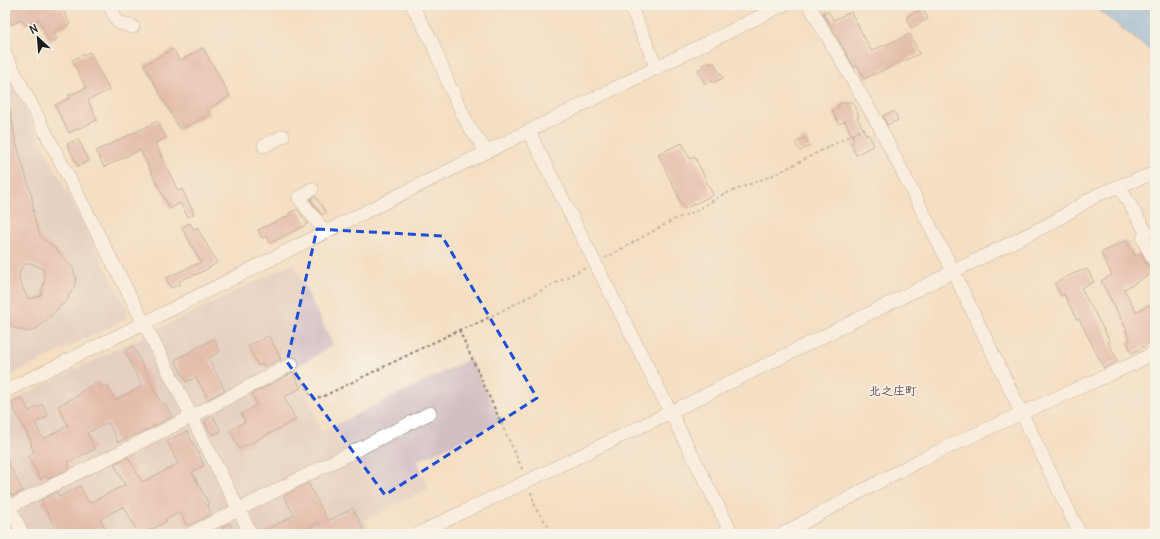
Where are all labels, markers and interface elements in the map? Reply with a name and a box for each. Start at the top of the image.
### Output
north arrow [18,18,58,58]
text: N [27,21,40,37]
district label: 北之庄町 [869,383,917,398]

